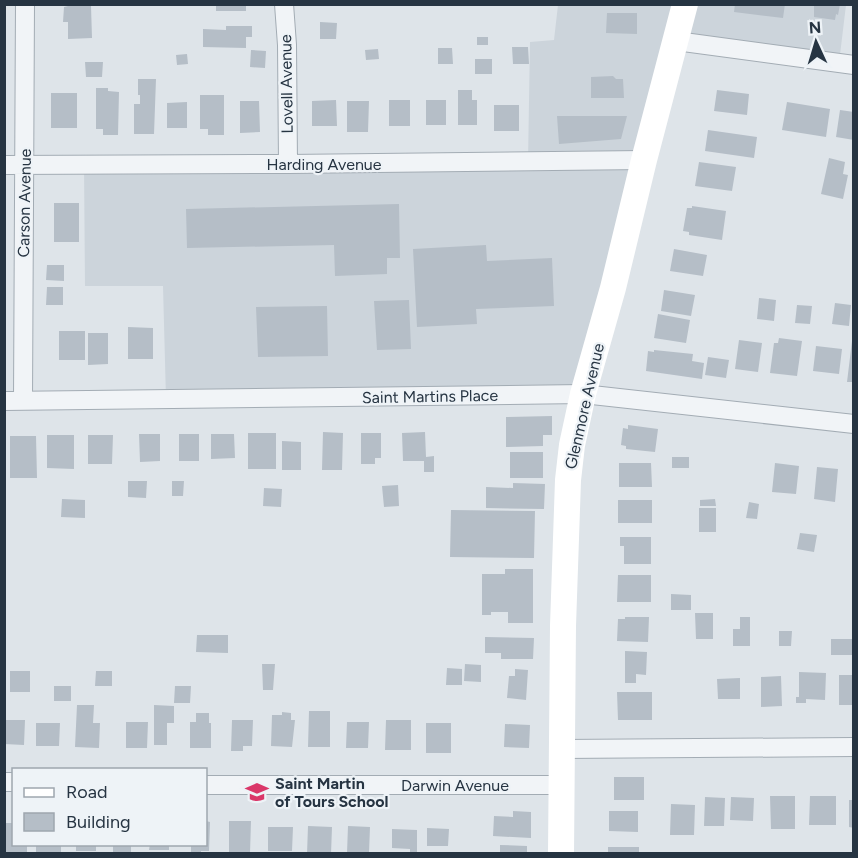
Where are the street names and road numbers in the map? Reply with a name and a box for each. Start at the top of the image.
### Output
street label: Lovell Avenue [276,34,297,134]
street label: Carson Avenue [14,148,35,258]
street label: Harding Avenue [266,155,382,174]
street label: Glenmore Avenue [561,341,608,471]
street label: Saint Martins Place [362,386,499,407]
street label: Darwin Avenue [401,776,509,795]

